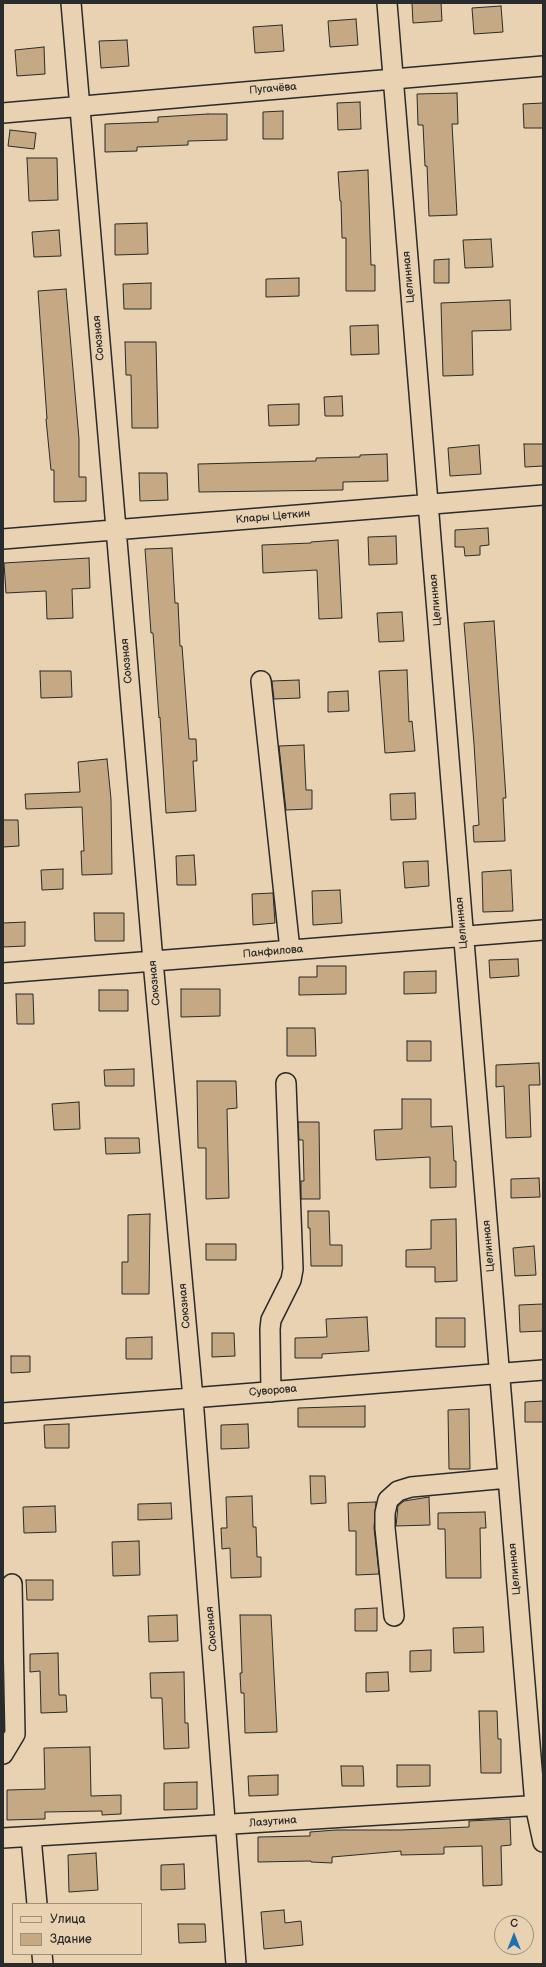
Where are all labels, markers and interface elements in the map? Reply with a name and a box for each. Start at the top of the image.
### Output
street label: Пугачёва [249,80,297,98]
street label: Целинная [400,251,418,303]
street label: Союзная [90,315,108,361]
street label: Клары Цеткин [235,507,311,527]
street label: Целинная [427,574,445,626]
street label: Союзная [118,638,136,684]
street label: Целинная [453,897,471,949]
street label: Панфилова [242,943,304,961]
street label: Союзная [146,960,164,1006]
street label: Целинная [480,1220,498,1272]
street label: Союзная [176,1283,194,1329]
street label: Суворова [248,1382,298,1400]
street label: Целинная [506,1543,524,1595]
street label: Союзная [203,1606,221,1652]
street label: Лазутина [249,1814,297,1830]
legend [12,1903,142,1955]
text: Улица [50,1912,86,1927]
north arrow [494,1915,534,1955]
text: С [510,1917,518,1930]
text: Здание [50,1932,92,1947]

